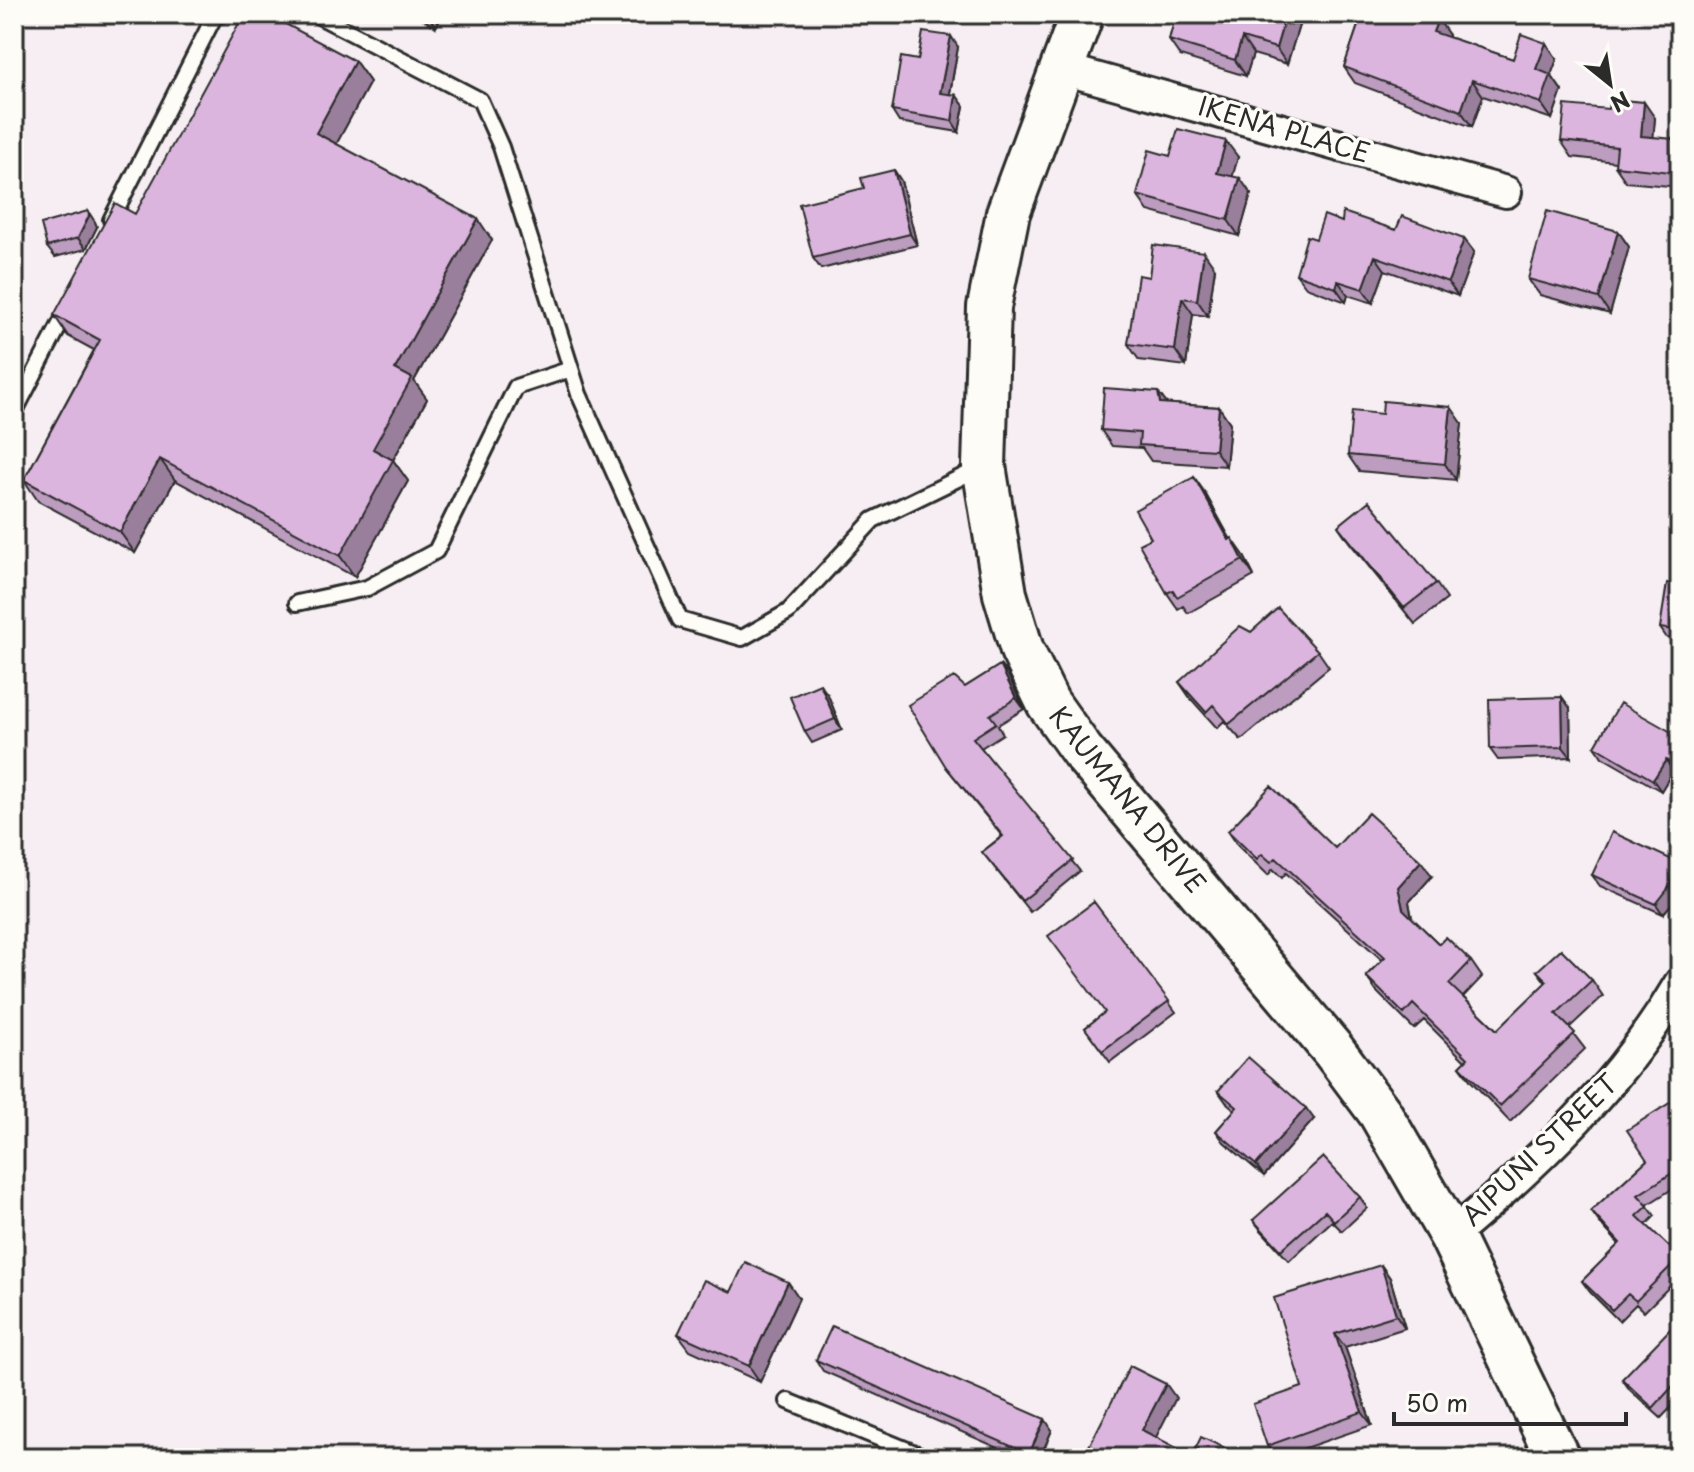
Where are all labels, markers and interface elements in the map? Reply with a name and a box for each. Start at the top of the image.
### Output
north arrow [1570,44,1650,124]
text: N [1605,84,1637,121]
street label: IKENA PLACE [1194,85,1375,172]
street label: KAUMANA DRIVE [1040,697,1216,901]
street label: AIPUNI STREET [1452,1064,1626,1234]
scale bar [1394,1376,1626,1426]
text: 50 m [1406,1384,1468,1420]

